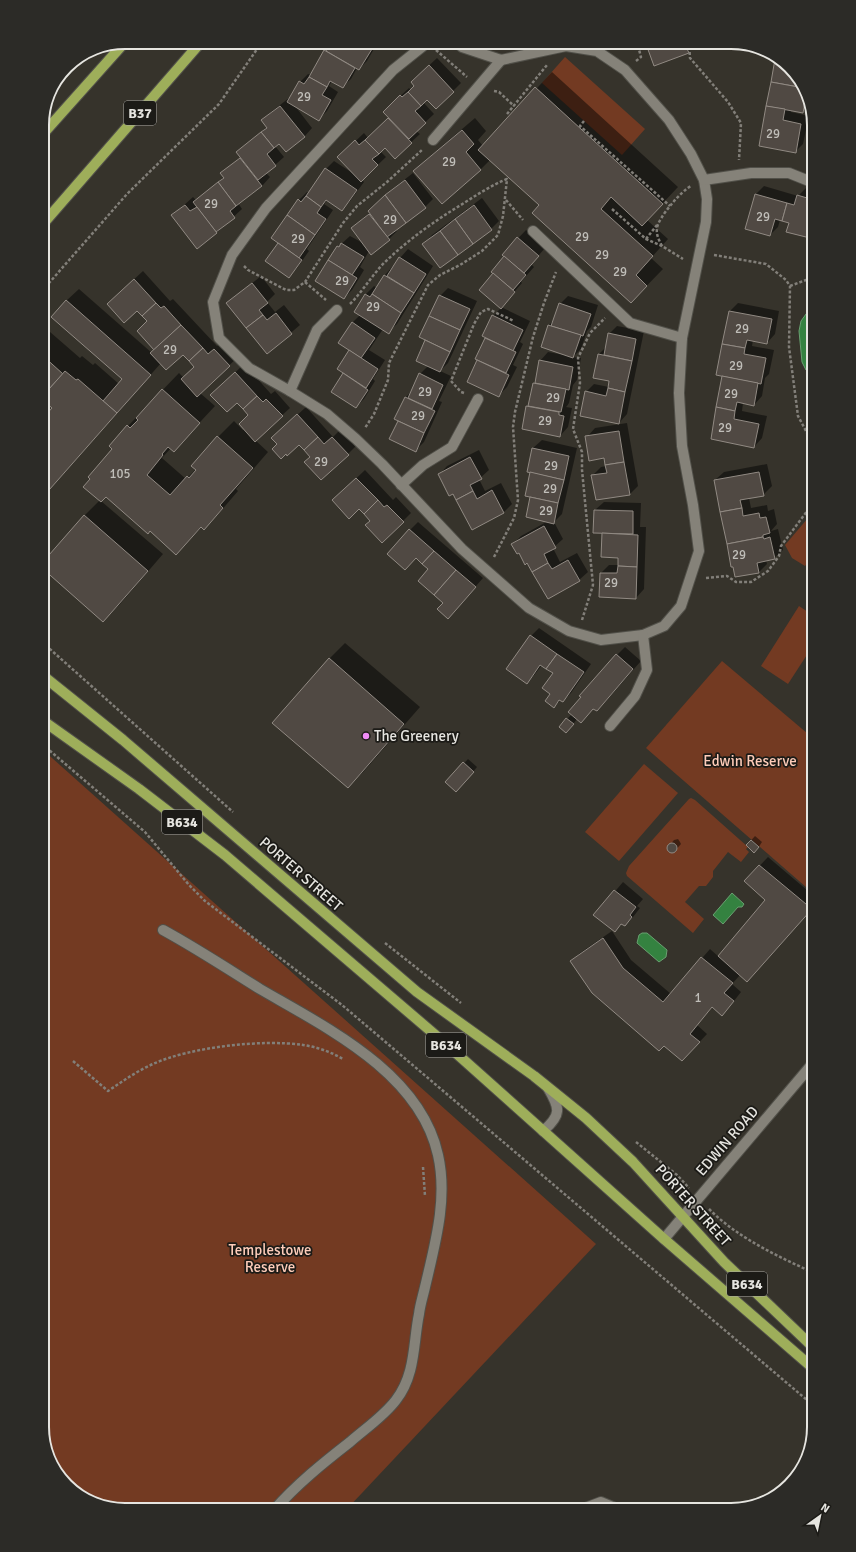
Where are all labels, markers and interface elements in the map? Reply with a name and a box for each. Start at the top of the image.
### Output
house number: 29 [297,89,311,105]
road number: B37 [124,101,156,125]
house number: 29 [766,126,780,142]
house number: 29 [442,154,456,170]
house number: 29 [204,196,218,212]
house number: 29 [756,209,770,225]
house number: 29 [383,212,397,228]
house number: 29 [575,229,589,245]
house number: 29 [291,231,305,247]
house number: 29 [595,247,609,263]
house number: 29 [613,264,627,280]
house number: 29 [335,273,349,289]
house number: 29 [366,299,380,315]
house number: 29 [735,321,749,337]
house number: 29 [163,342,177,358]
house number: 29 [729,358,743,374]
house number: 29 [418,384,432,400]
house number: 29 [724,386,738,402]
house number: 29 [546,390,560,406]
house number: 29 [411,408,425,424]
house number: 29 [538,413,552,429]
house number: 29 [718,420,732,436]
house number: 29 [314,454,328,470]
house number: 29 [544,458,558,474]
house number: 105 [109,466,131,482]
house number: 29 [543,481,557,497]
house number: 29 [539,503,553,519]
house number: 29 [732,547,746,563]
house number: 29 [604,575,618,591]
place label: The Greenery [374,727,459,745]
marker: The Greenery [361,731,371,741]
park label: Edwin Reserve [703,752,797,770]
road number: B634 [162,810,202,834]
street label: PORTER STREET [256,833,347,915]
house number: 1 [694,990,702,1006]
road number: B634 [426,1033,466,1057]
street label: EDWIN ROAD [692,1103,762,1179]
street label: PORTER STREET [651,1160,735,1250]
park label: Templestowe Reserve [229,1241,311,1276]
road number: B634 [727,1272,767,1296]
north arrow [800,1496,840,1536]
text: N [818,1500,832,1516]

